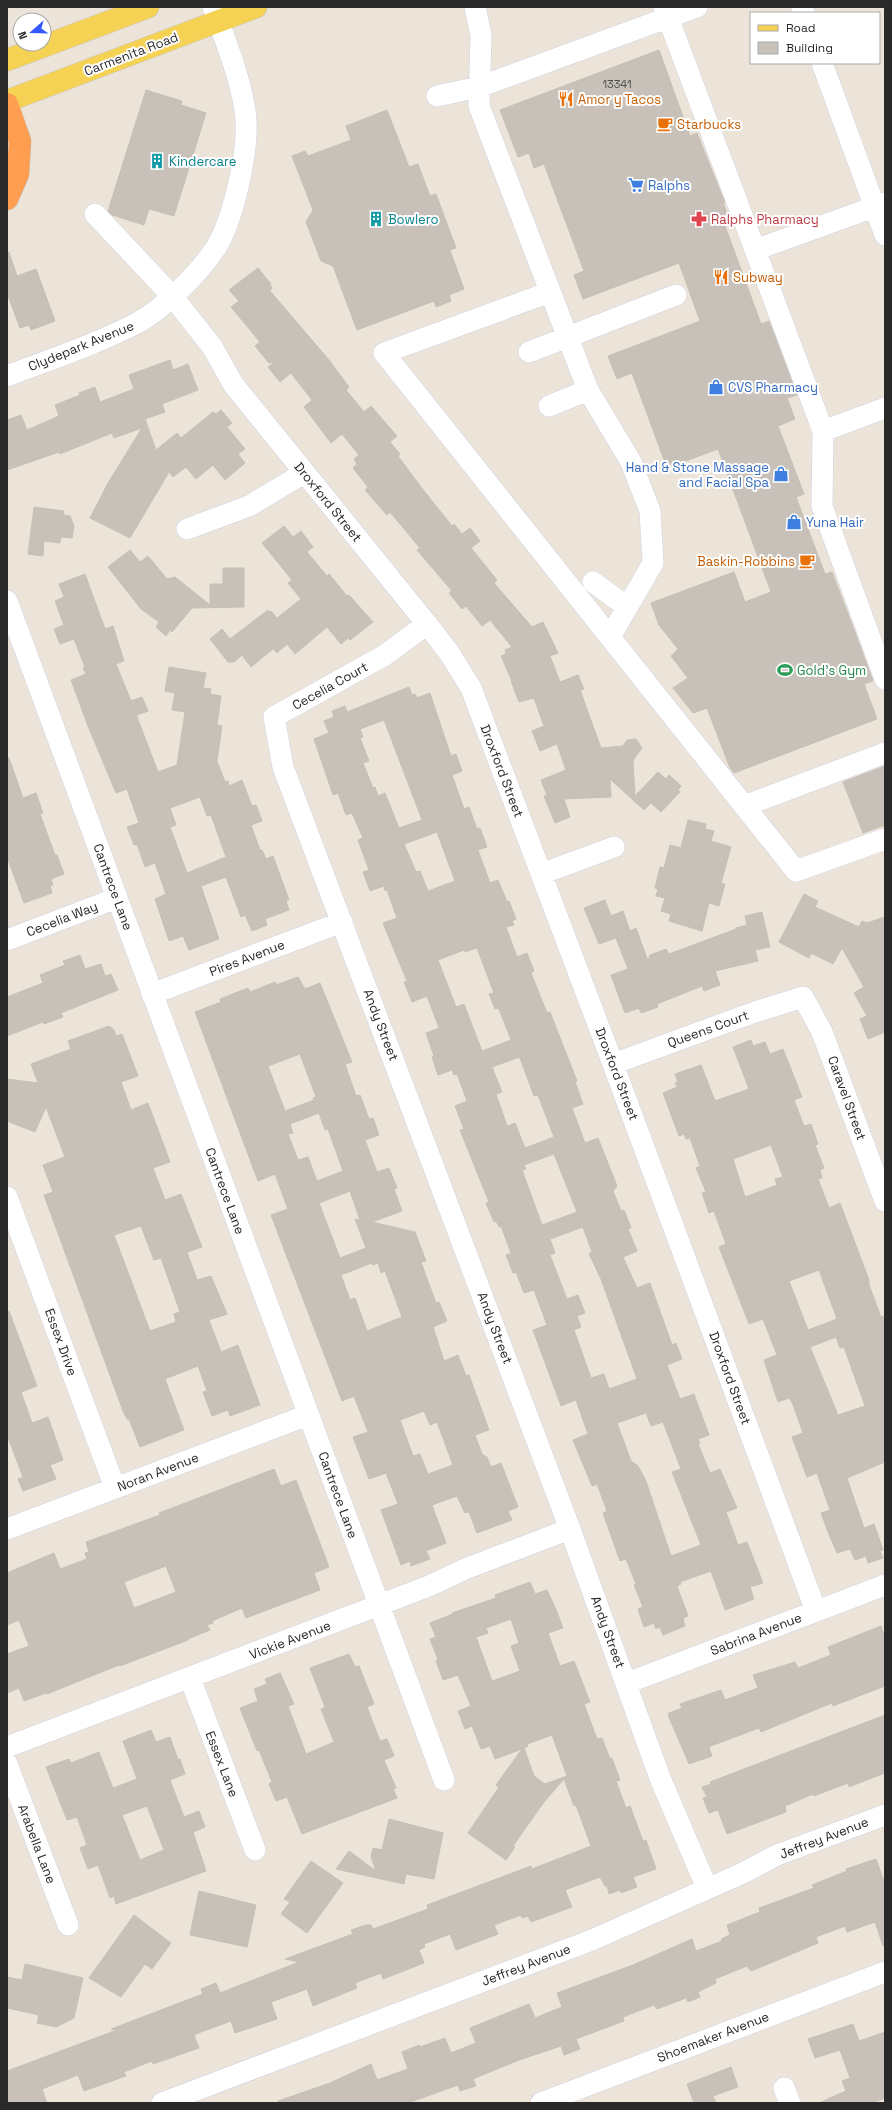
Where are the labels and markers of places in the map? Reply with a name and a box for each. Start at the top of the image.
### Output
restaurant icon: Amor y Tacos [557,90,575,108]
place label: Amor y Tacos [578,91,661,108]
cafe icon: Starbucks [656,115,674,133]
place label: Starbucks [677,116,741,133]
building icon: Kindercare [148,152,166,170]
place label: Kindercare [169,153,236,170]
supermarket icon: Ralphs [627,176,645,194]
place label: Ralphs [648,177,690,194]
building icon: Bowlero [367,210,385,228]
pharmacy icon: Ralphs Pharmacy [690,210,708,228]
place label: Bowlero [388,211,439,228]
place label: Ralphs Pharmacy [711,211,819,228]
restaurant icon: Subway [712,268,730,286]
place label: Subway [733,269,783,286]
shop icon: CVS Pharmacy [707,378,725,396]
place label: CVS Pharmacy [728,379,818,396]
place label: Hand & Stone Massage and Facial Spa [626,459,770,491]
shop icon: Hand & Stone Massage and Facial Spa [772,465,790,483]
shop icon: Yuna Hair [785,513,803,531]
place label: Yuna Hair [806,514,864,531]
cafe icon: Baskin-Robbins [798,552,816,570]
place label: Baskin-Robbins [697,553,795,570]
sports icon: Gold's Gym [776,661,794,679]
place label: Gold's Gym [797,662,866,679]

